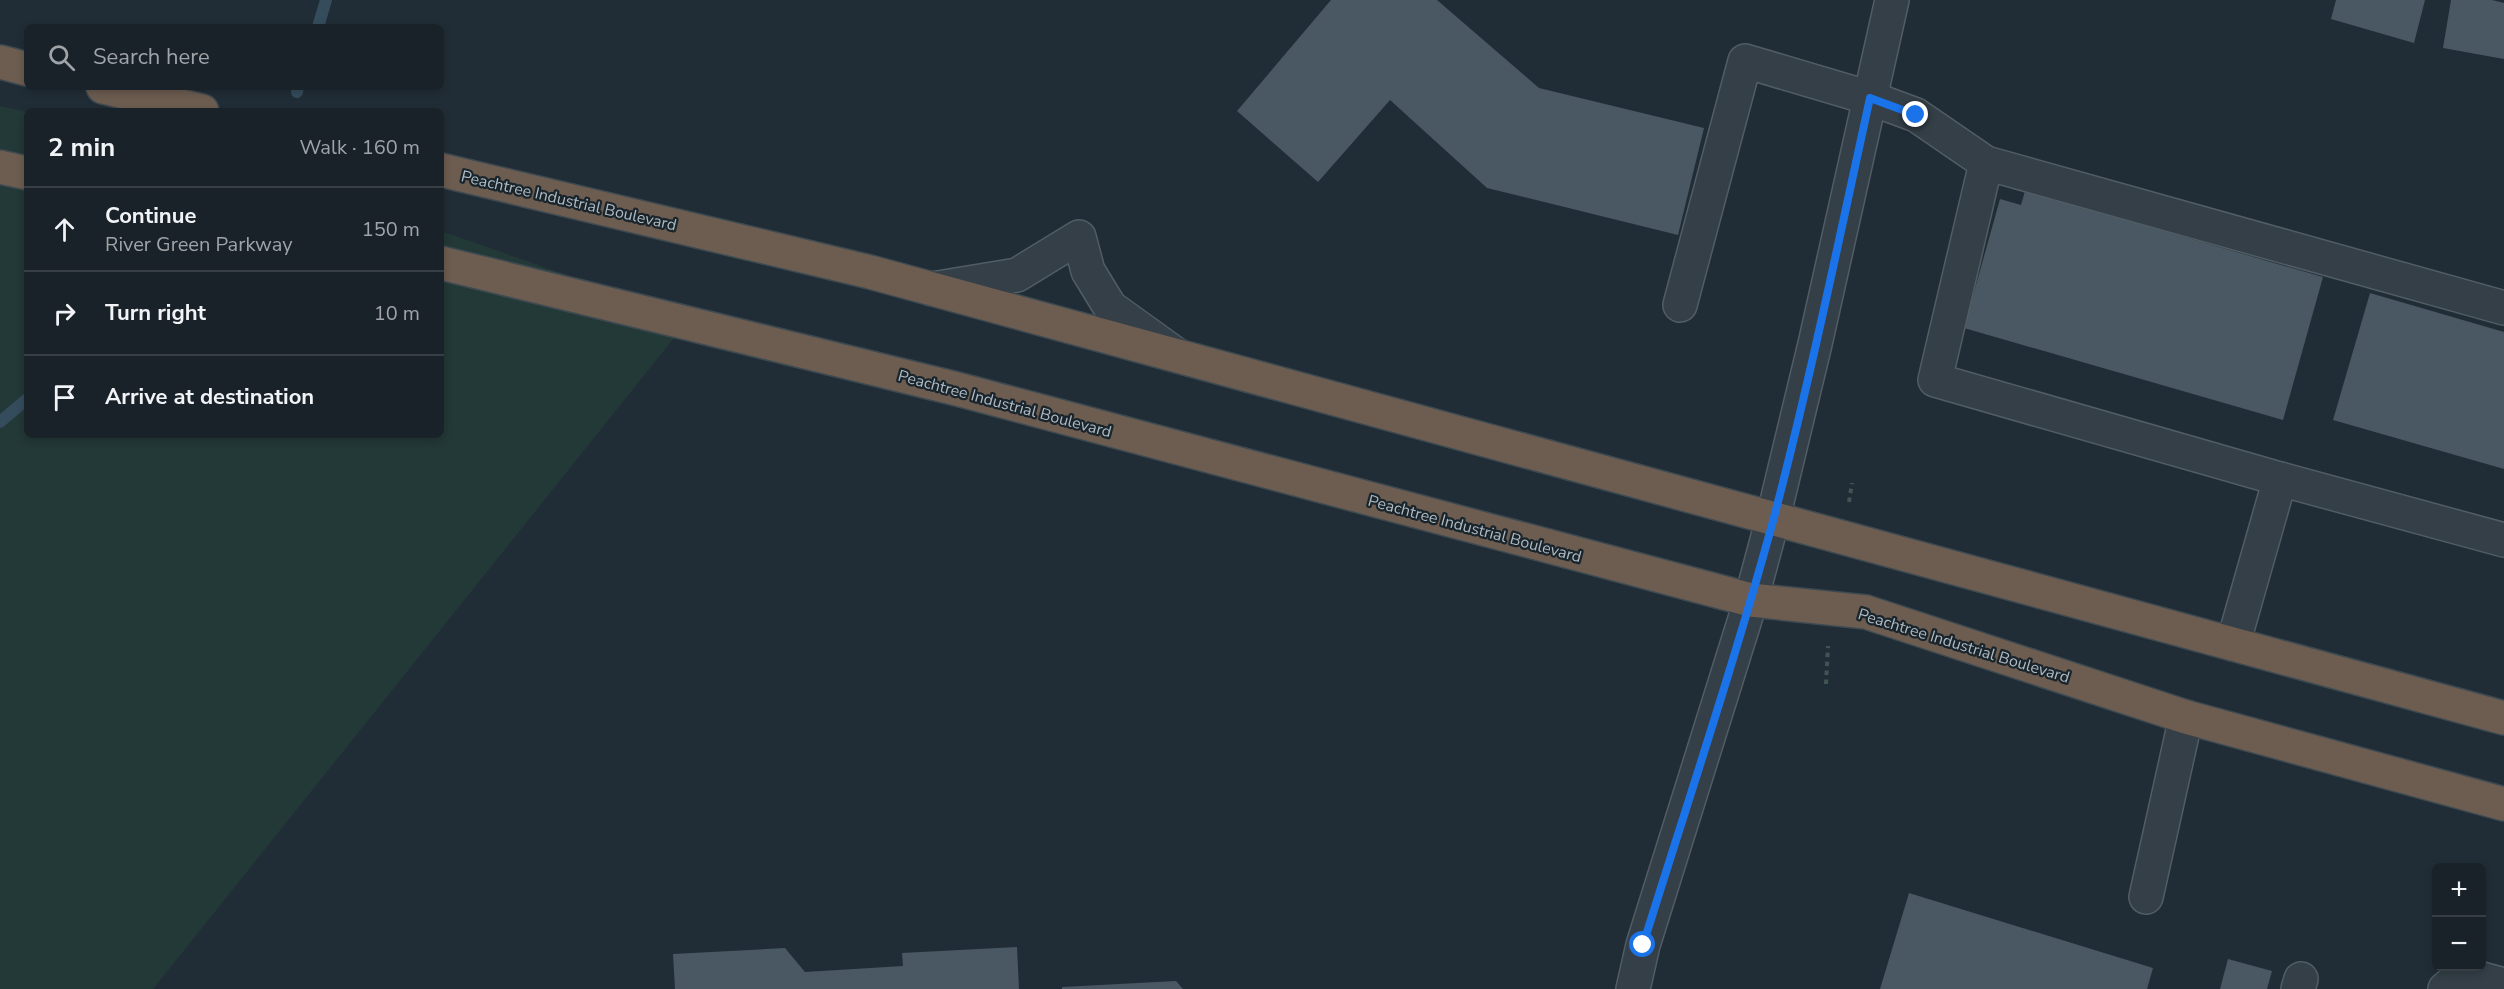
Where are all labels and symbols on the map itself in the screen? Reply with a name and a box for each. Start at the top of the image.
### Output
route end [1902,101,1928,127]
street label: Peachtree Industrial Boulevard [459,165,679,236]
street label: Peachtree Industrial Boulevard [895,365,1114,443]
street label: Peachtree Industrial Boulevard [1365,490,1584,568]
street label: Peachtree Industrial Boulevard [1855,603,2072,689]
route start [1629,931,1655,957]

